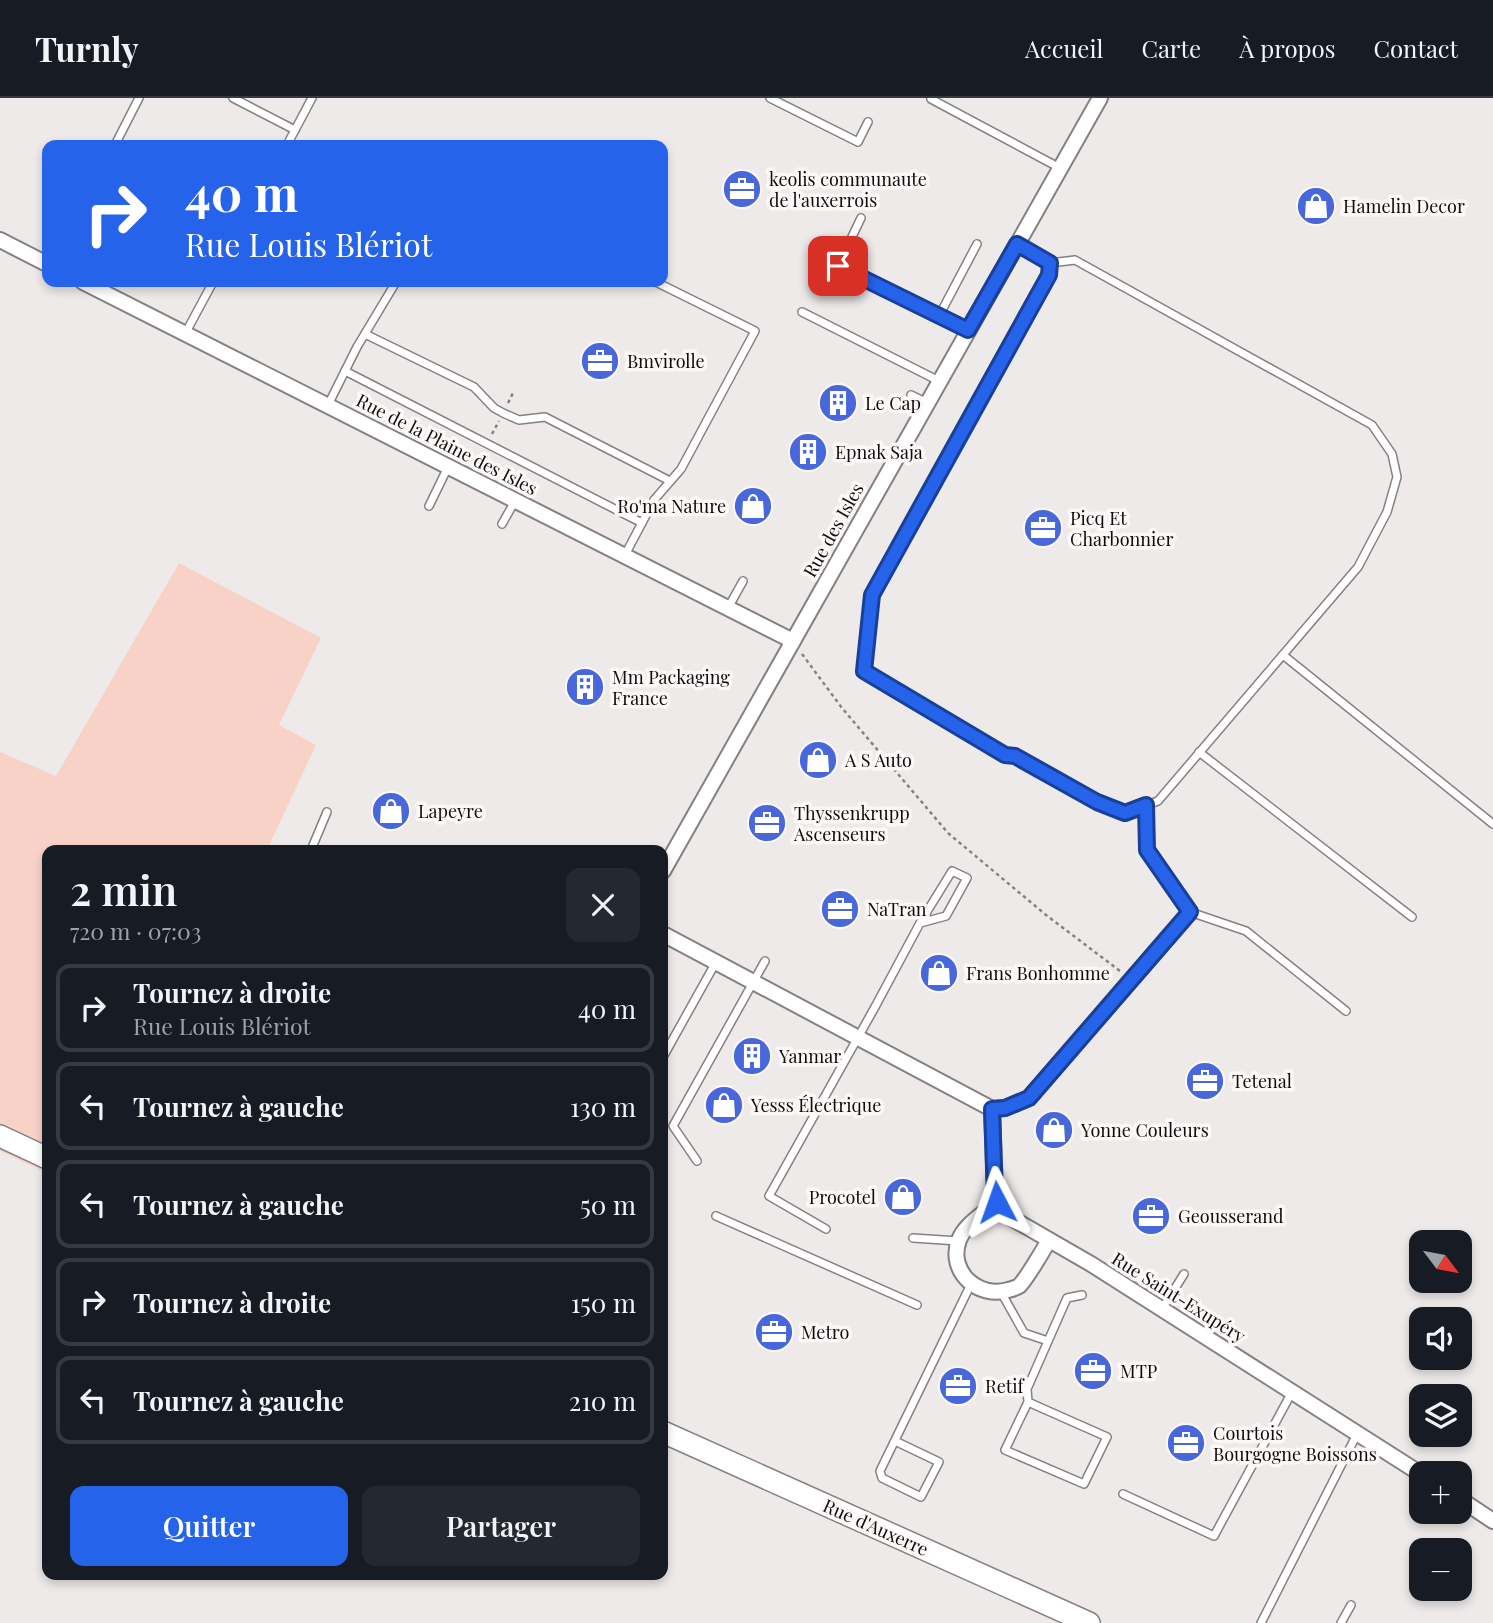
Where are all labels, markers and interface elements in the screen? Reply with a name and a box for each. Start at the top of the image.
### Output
text: Turnly [35,26,139,70]
text: Accueil [1025,32,1103,64]
text: Carte [1141,32,1201,64]
text: À propos [1239,32,1335,64]
text: Contact [1373,32,1458,64]
text: 40 m [185,159,298,224]
place label: keolis communaute de l'auxerrois [769,167,927,212]
icon: right [70,168,161,259]
office icon: keolis communaute de l'auxerrois [721,168,763,210]
shop icon: Hamelin Decor [1295,185,1337,227]
place label: Hamelin Decor [1343,194,1465,218]
text: Rue Louis Blériot [185,222,432,265]
pin [808,236,868,296]
icon: arrive [819,247,857,285]
office icon: Bmvirolle [579,340,621,382]
place label: Bmvirolle [627,349,705,373]
building icon: Le Cap [817,382,859,424]
street label: Rue de la Plaine des Isles [352,388,542,500]
place label: Le Cap [865,391,921,415]
building icon: Epnak Saja [787,431,829,473]
place label: Epnak Saja [835,440,923,464]
street label: Rue des Isles [797,479,869,581]
shop icon: Ro'ma Nature [732,485,774,527]
place label: Ro'ma Nature [617,494,726,518]
place label: Picq Et Charbonnier [1070,506,1173,551]
office icon: Picq Et Charbonnier [1022,507,1064,549]
place label: Mm Packaging France [612,665,730,710]
building icon: Mm Packaging France [564,666,606,708]
shop icon: A S Auto [797,739,839,781]
place label: A S Auto [844,748,912,772]
shop icon: Lapeyre [370,790,412,832]
place label: Lapeyre [418,799,483,823]
place label: Thyssenkrupp Ascenseurs [793,801,910,846]
office icon: Thyssenkrupp Ascenseurs [746,802,788,844]
text: 2 min [70,861,177,917]
button: close [566,868,640,942]
office icon: NaTran [819,888,861,930]
place label: NaTran [867,897,927,921]
text: 720 m · 07:03 [70,915,201,946]
shop icon: Frans Bonhomme [918,952,960,994]
place label: Frans Bonhomme [966,961,1110,985]
text: Tournez à droite [133,975,331,1010]
icon: right [74,989,112,1027]
text: 40 m [578,991,636,1026]
text: Rue Louis Blériot [133,1010,311,1041]
building icon: Yanmar [731,1035,773,1077]
place label: Yanmar [778,1044,841,1068]
office icon: Tetenal [1184,1060,1226,1102]
place label: Tetenal [1232,1069,1292,1093]
shop icon: Yesss Électrique [703,1084,745,1126]
icon: left [74,1087,112,1125]
text: Tournez à gauche [133,1089,344,1124]
text: 130 m [570,1089,636,1124]
place label: Yesss Électrique [750,1093,881,1117]
shop icon: Yonne Couleurs [1033,1109,1075,1151]
place label: Yonne Couleurs [1080,1118,1209,1142]
position arrow [960,1165,1034,1239]
shop icon: Procotel [882,1176,924,1218]
icon: left [74,1185,112,1223]
place label: Procotel [809,1185,876,1209]
text: Tournez à gauche [133,1187,344,1222]
text: 50 m [580,1187,636,1222]
office icon: Geousserand [1130,1195,1172,1237]
place label: Geousserand [1178,1204,1284,1228]
north arrow [1409,1230,1472,1293]
map controls [1409,1230,1472,1601]
street label: Rue Saint-Exupéry [1108,1246,1250,1348]
icon: right [74,1283,112,1321]
text: Tournez à droite [133,1285,331,1320]
text: 150 m [571,1285,636,1320]
button: sound [1409,1307,1472,1370]
office icon: Metro [753,1311,795,1353]
place label: Metro [801,1320,849,1344]
office icon: MTP [1072,1350,1114,1392]
place label: MTP [1120,1359,1158,1383]
office icon: Retif [937,1365,979,1407]
place label: Retif [985,1374,1025,1398]
icon: left [74,1381,112,1419]
text: Tournez à gauche [133,1383,344,1418]
text: 210 m [569,1383,636,1418]
button: layers [1409,1384,1472,1447]
place label: Courtois Bourgogne Boissons [1213,1421,1377,1466]
office icon: Courtois Bourgogne Boissons [1165,1422,1207,1464]
button: + [1409,1461,1472,1524]
button: Quitter [70,1486,348,1566]
button: Partager [362,1486,640,1566]
street label: Rue d'Auxerre [820,1493,932,1561]
button: − [1409,1538,1472,1601]

